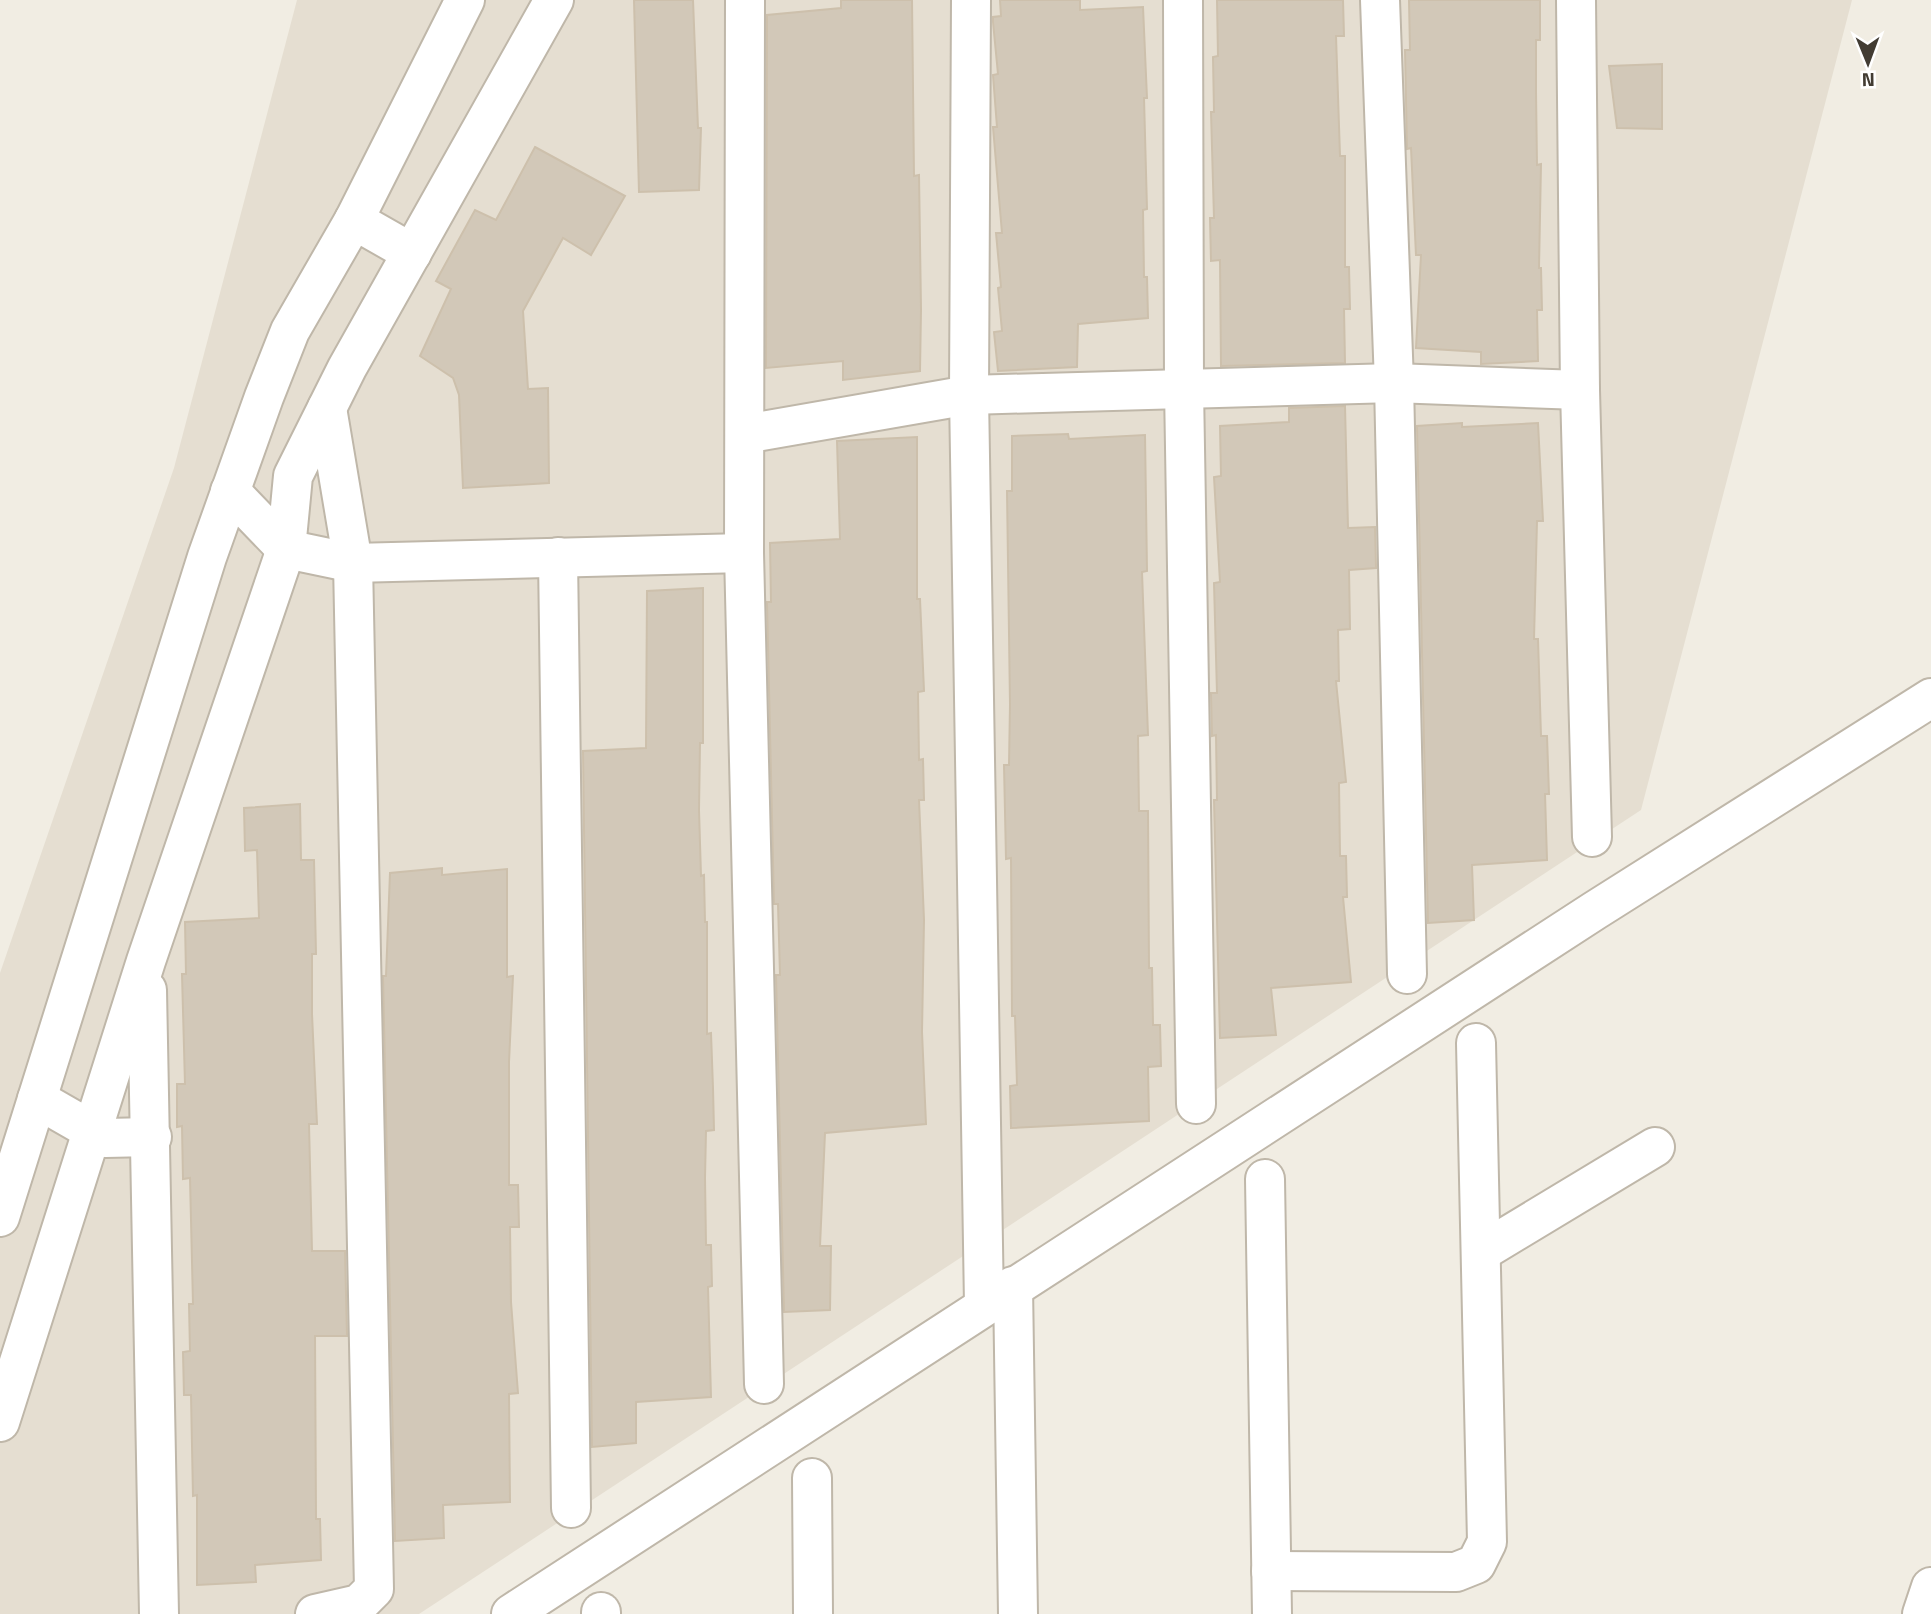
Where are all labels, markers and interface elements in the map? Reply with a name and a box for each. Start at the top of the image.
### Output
north arrow [1833,28,1903,98]
text: N [1861,66,1875,95]

